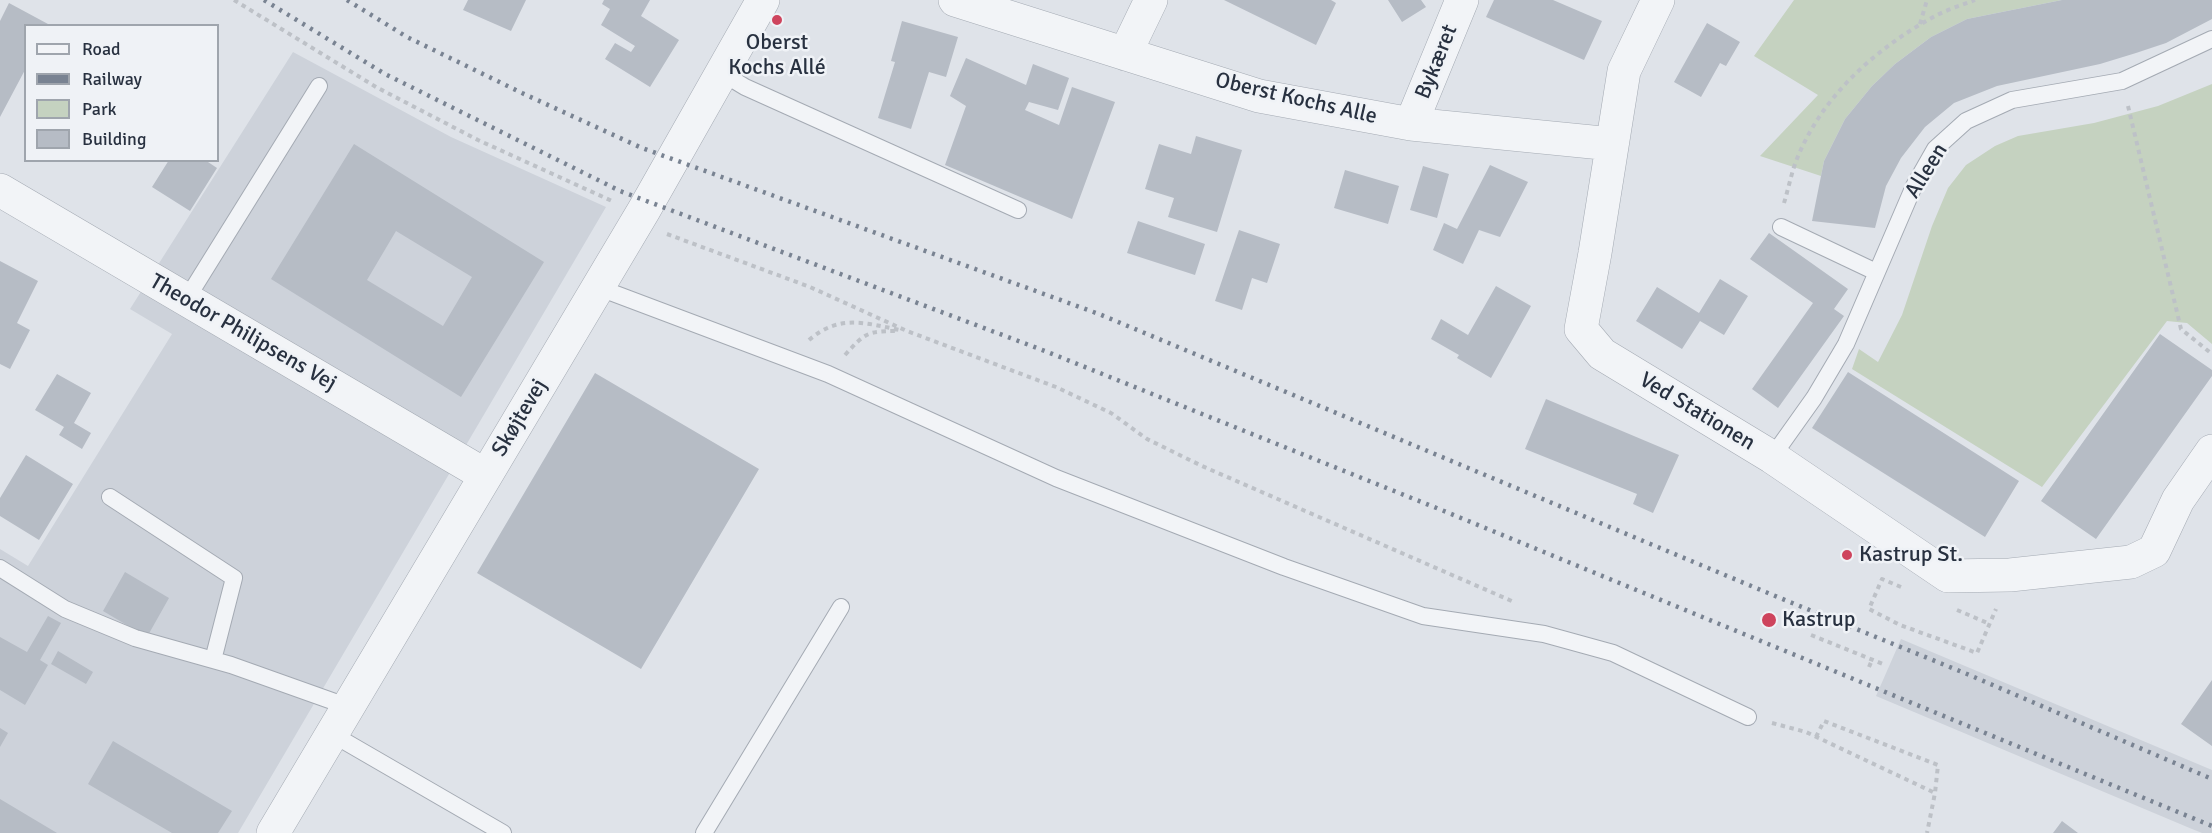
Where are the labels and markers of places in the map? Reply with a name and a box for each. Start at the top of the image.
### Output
marker: Oberst Kochs Allé [770,13,784,27]
place label: Oberst Kochs Allé [728,30,826,82]
place label: Kastrup St. [1859,542,1963,568]
marker: Kastrup St. [1840,548,1854,562]
place label: Kastrup [1782,607,1855,633]
marker: Kastrup [1760,611,1778,629]

